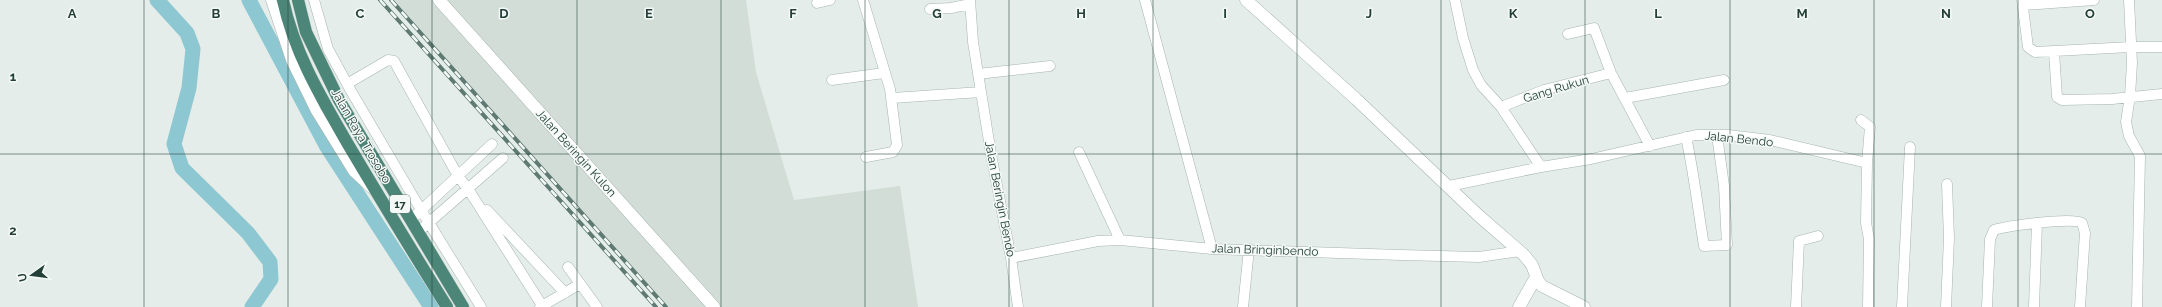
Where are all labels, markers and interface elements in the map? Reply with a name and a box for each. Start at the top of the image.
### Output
text: A [68,6,77,21]
text: B [212,6,221,21]
text: C [356,6,365,21]
text: D [499,6,509,21]
text: E [645,6,653,21]
text: F [789,6,797,21]
text: G [932,6,942,21]
text: H [1076,6,1086,21]
text: I [1223,6,1227,21]
text: J [1366,6,1372,21]
text: K [1509,6,1518,21]
text: L [1654,6,1662,21]
text: M [1796,6,1808,21]
text: N [1941,6,1951,21]
text: O [2085,6,2095,21]
text: 1 [10,69,17,84]
street label: Gang Rukun [1521,72,1591,106]
street label: Jalan Raya Trosobo [328,86,394,186]
street label: Jalan Beringin Kulon [533,106,619,200]
street label: Jalan Bendo [1704,128,1774,150]
street label: Jalan Beringin Bendo [982,140,1018,258]
road number: 17 [390,195,410,213]
text: 2 [9,223,17,238]
street label: Jalan Bringinbendo [1211,241,1319,259]
north arrow [12,255,52,295]
text: U [15,272,30,283]

